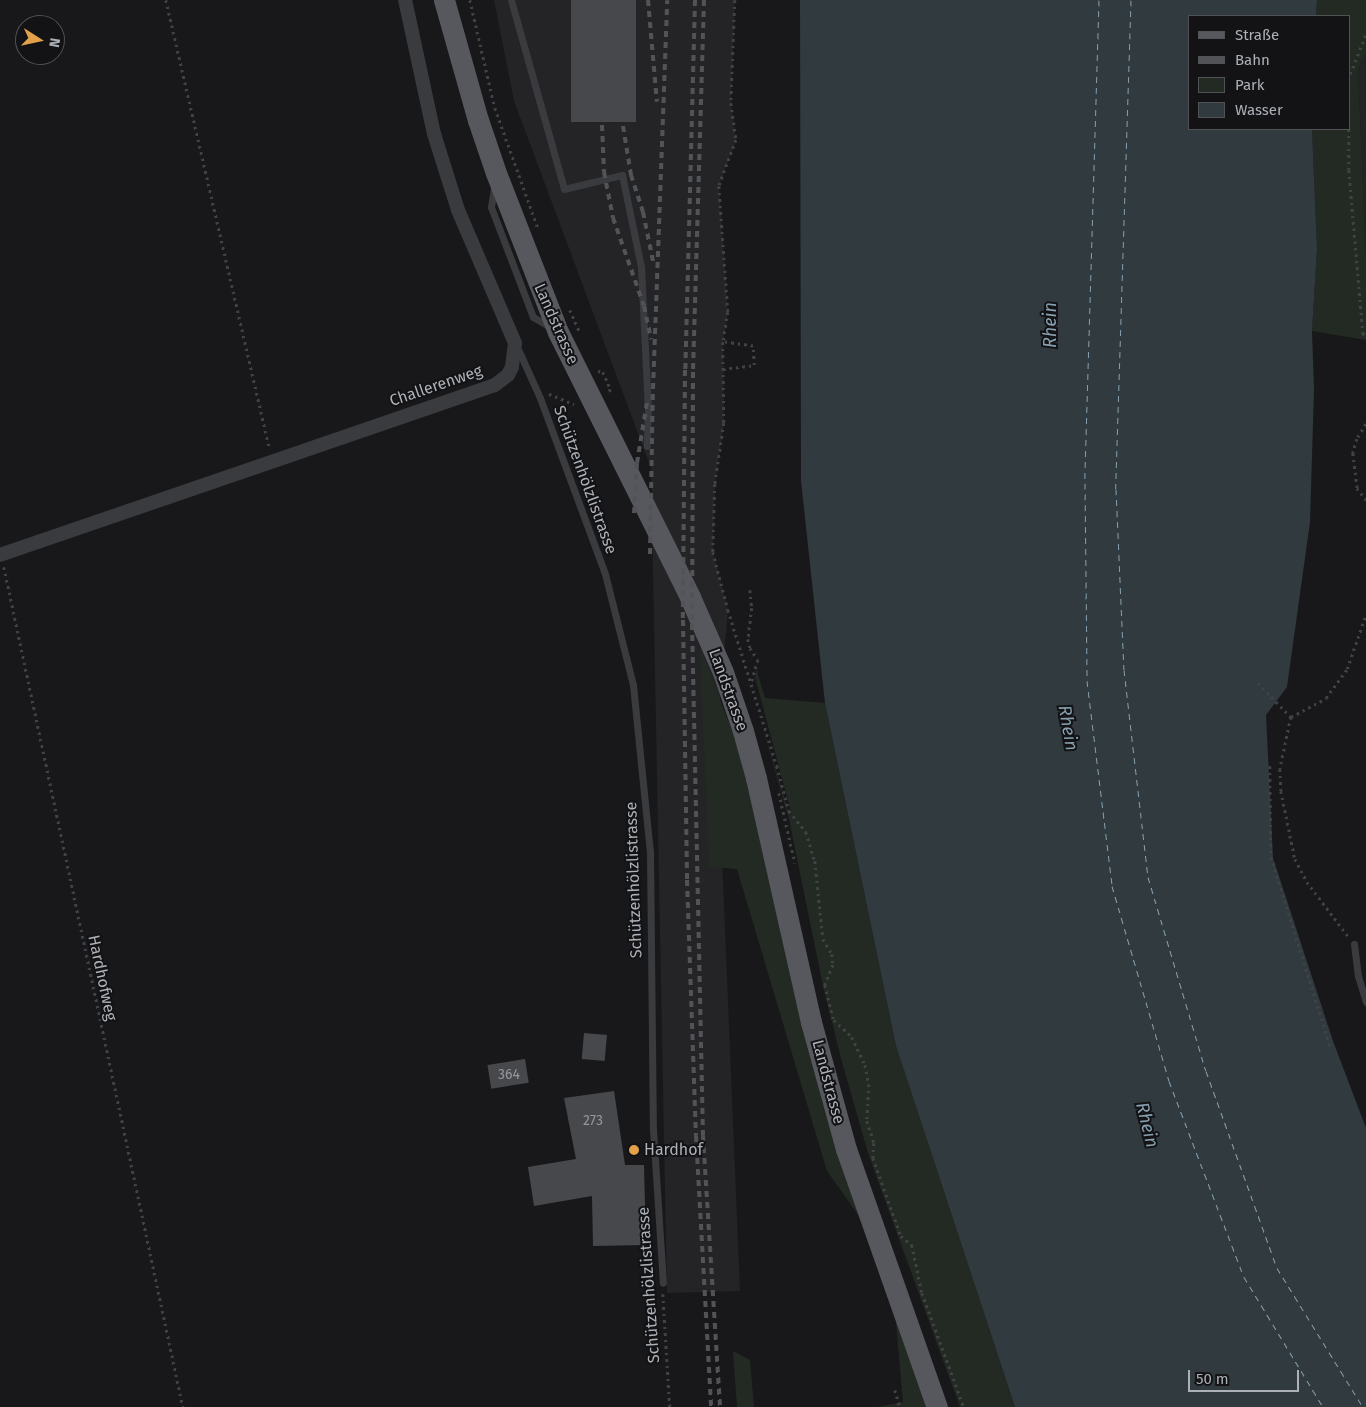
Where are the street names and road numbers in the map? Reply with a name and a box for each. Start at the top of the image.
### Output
street label: Landstrasse [530,281,582,367]
street label: Challerenweg [387,361,485,411]
street label: Schützenhölzlistrasse [549,403,621,557]
street label: Landstrasse [704,646,752,734]
street label: Schützenhölzlistrasse [622,801,646,959]
street label: Hardhofweg [84,933,120,1023]
street label: Landstrasse [808,1038,848,1126]
street label: Schützenhölzlistrasse [634,1206,664,1364]

